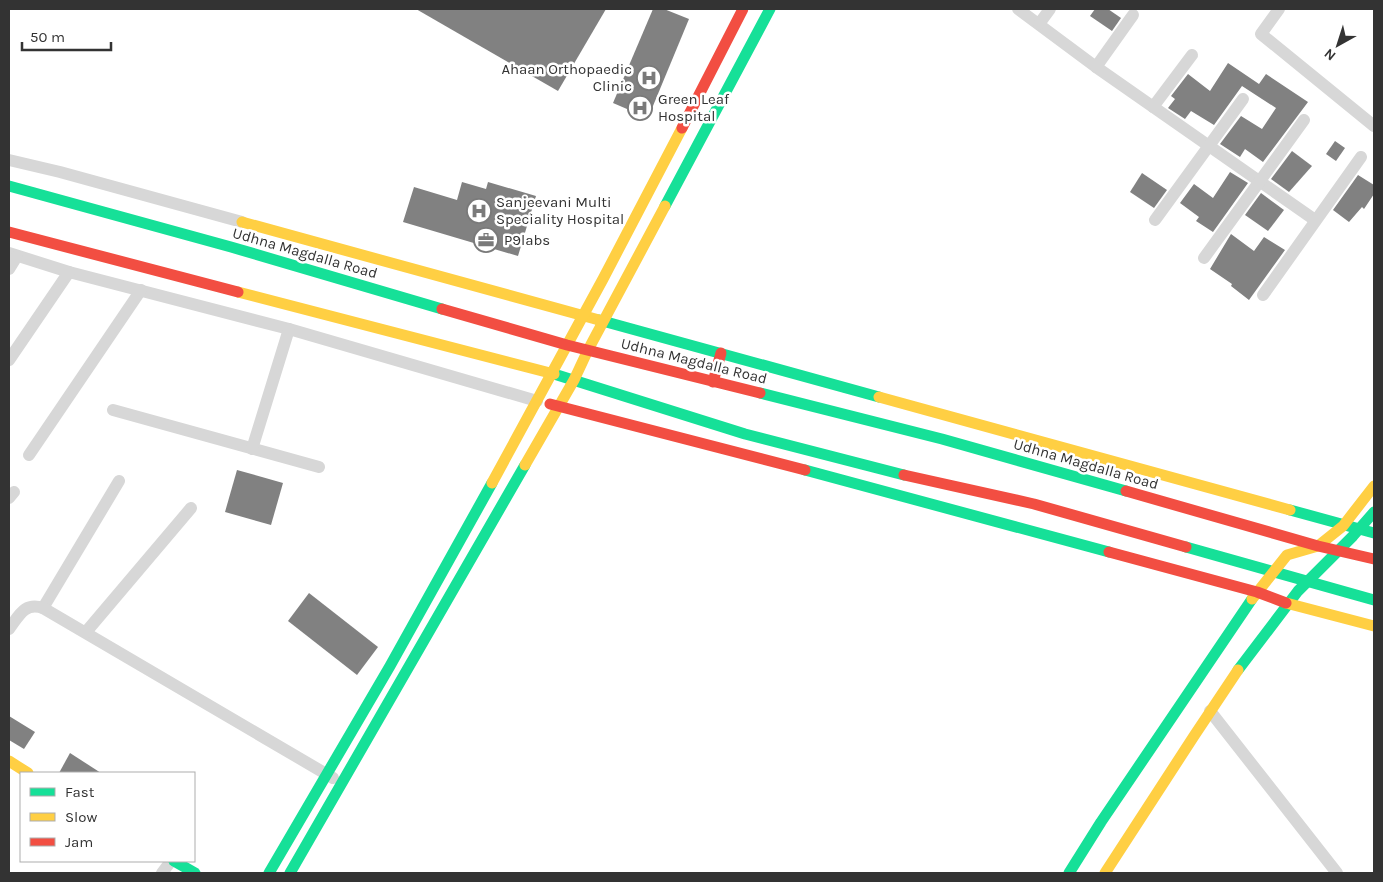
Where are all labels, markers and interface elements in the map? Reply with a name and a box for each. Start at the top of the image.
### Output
scale bar [22,20,111,52]
north arrow [1313,20,1363,70]
text: 50 m [30,28,65,46]
text: N [1321,45,1339,64]
place label: Ahaan Orthopaedic Clinic [501,60,632,95]
hospital icon: Ahaan Orthopaedic Clinic [636,65,662,91]
place label: Green Leaf Hospital [658,90,730,125]
hospital icon: Green Leaf Hospital [627,95,653,121]
place label: Sanjeevani Multi Speciality Hospital [496,193,624,228]
hospital icon: Sanjeevani Multi Speciality Hospital [466,198,492,224]
street label: Udhna Magdalla Road [230,224,380,282]
office icon: P9labs [473,227,499,253]
place label: P9labs [504,231,550,249]
street label: Udhna Magdalla Road [619,334,769,388]
street label: Udhna Magdalla Road [1011,435,1161,493]
legend [20,772,195,862]
text: Fast [65,783,95,801]
text: Slow [65,808,97,826]
text: Jam [65,833,93,851]

